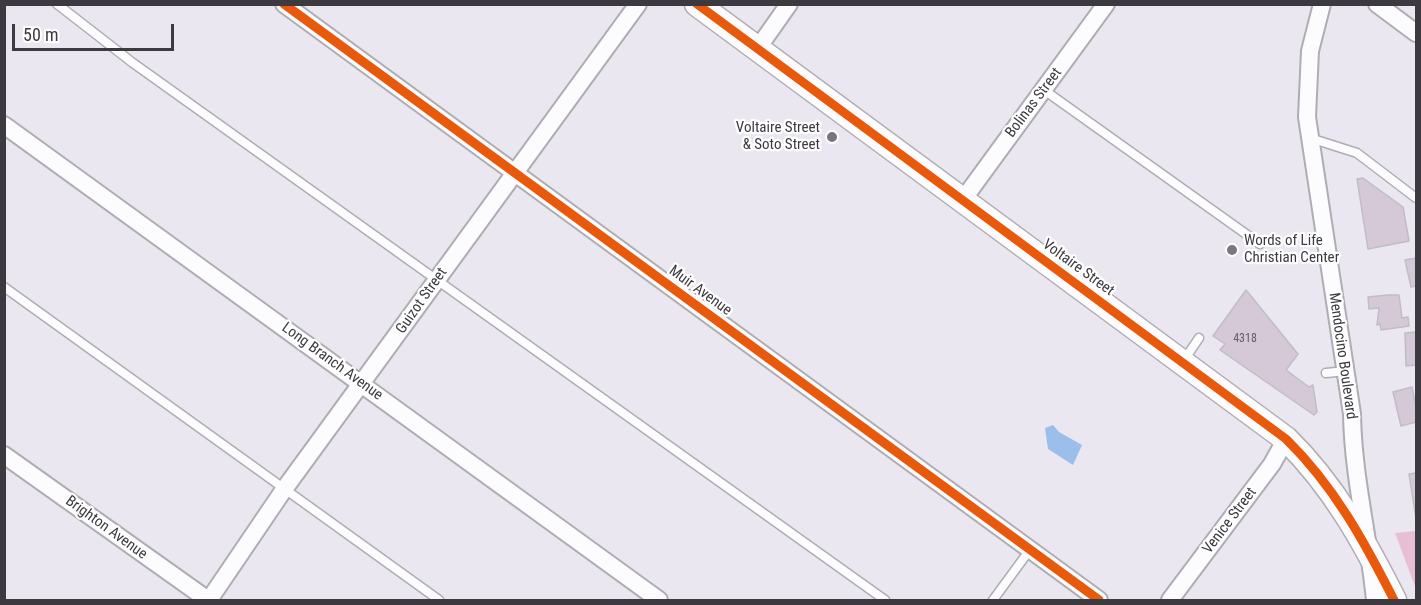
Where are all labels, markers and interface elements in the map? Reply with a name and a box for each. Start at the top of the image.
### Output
scale bar [15,12,177,50]
text: 50 m [23,24,58,45]
street label: Bolinas Street [1002,65,1066,141]
place label: Voltaire Street & Soto Street [736,119,820,154]
marker: Voltaire Street & Soto Street [825,130,839,144]
place label: Words of Life Christian Center [1244,232,1339,267]
street label: Voltaire Street [1039,236,1117,300]
marker: Words of Life Christian Center [1225,243,1239,257]
street label: Muir Avenue [665,262,735,320]
street label: Guizot Street [393,264,451,338]
street label: Mendocino Boulevard [1324,291,1360,421]
street label: Long Branch Avenue [278,319,386,405]
house number: 4318 [1233,332,1257,346]
street label: Venice Street [1199,484,1261,558]
street label: Brighton Avenue [62,492,150,564]

